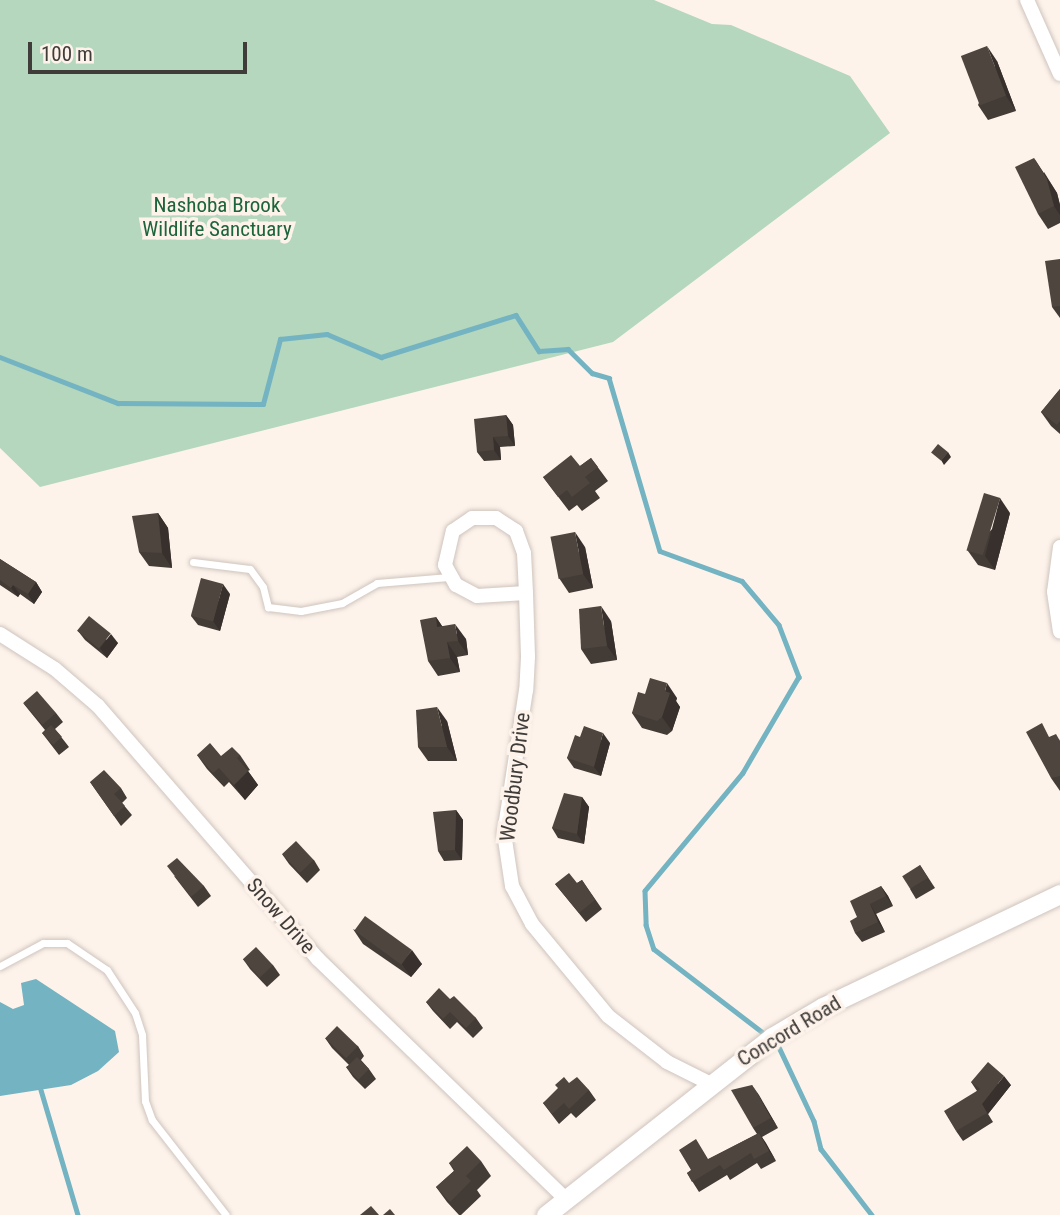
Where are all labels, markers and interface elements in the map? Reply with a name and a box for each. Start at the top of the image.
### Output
scale bar [32,28,250,72]
text: 100 m [41,42,93,66]
park label: Nashoba Brook Wildlife Sanctuary [142,192,292,242]
street label: Woodbury Drive [495,711,535,843]
street label: Snow Drive [241,873,321,959]
street label: Concord Road [733,990,845,1072]

